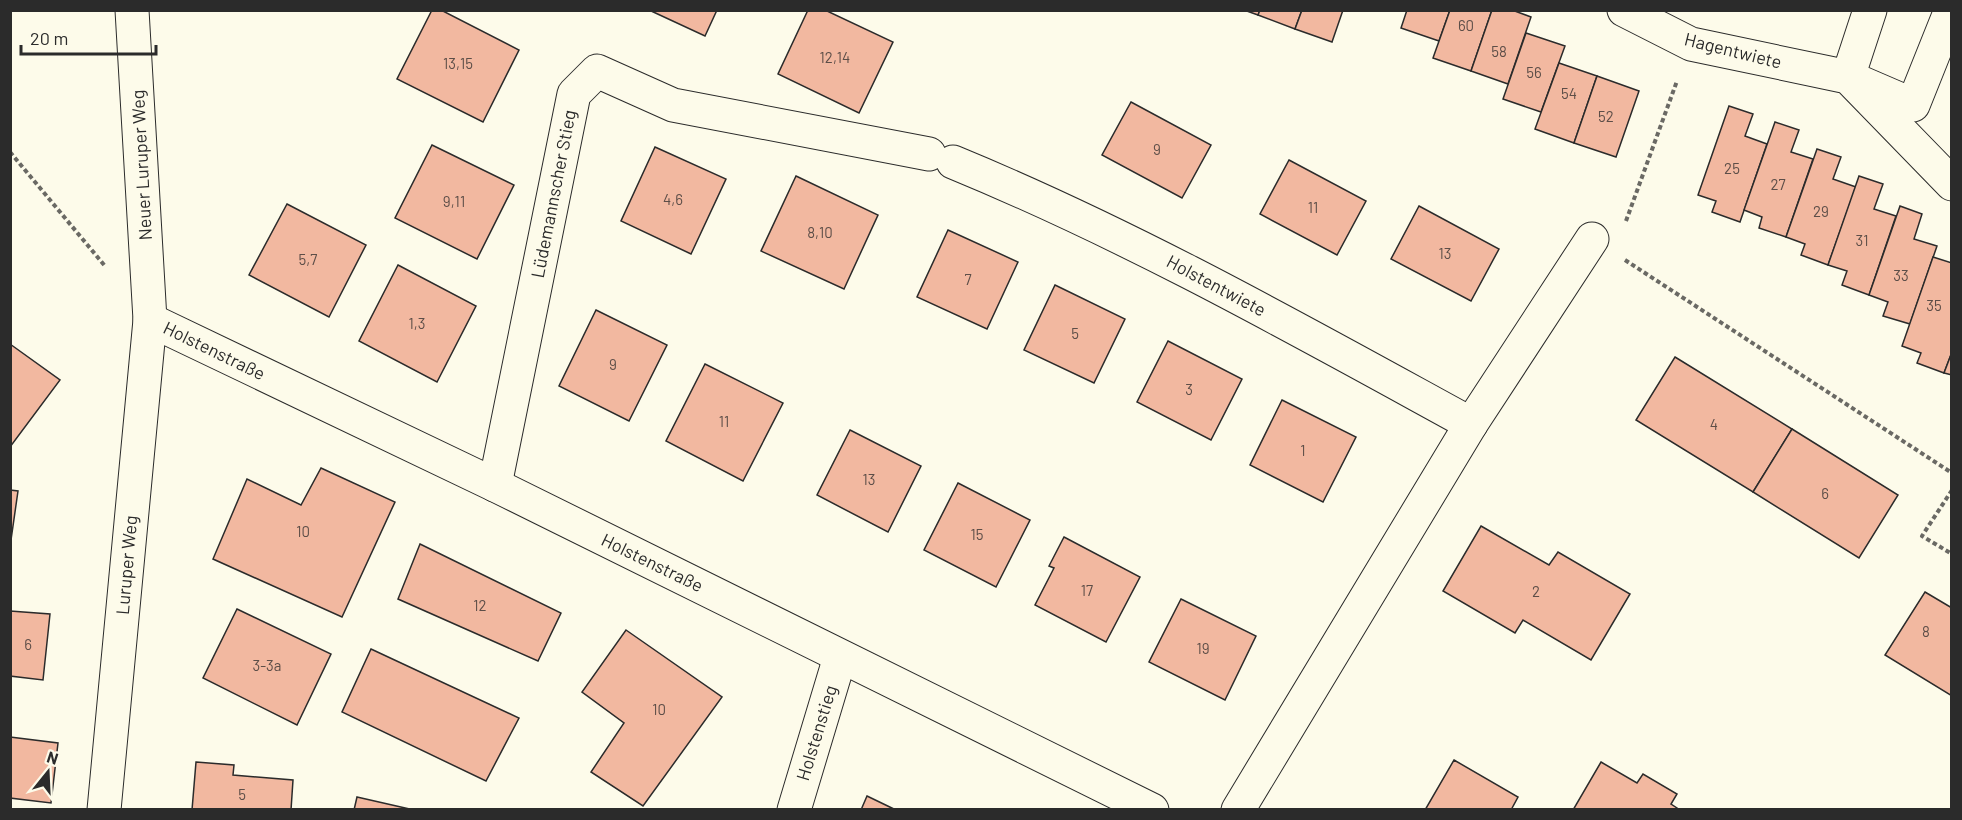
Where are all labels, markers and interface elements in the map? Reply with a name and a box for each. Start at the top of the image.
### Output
house number: 60 [1458,16,1474,34]
scale bar [21,18,156,56]
text: 20 m [30,27,68,49]
street label: Hagentwiete [1682,27,1784,73]
house number: 58 [1491,42,1507,60]
house number: 12,14 [820,48,850,66]
house number: 13,15 [443,54,473,72]
house number: 56 [1526,63,1542,81]
house number: 54 [1561,84,1577,102]
street label: Neuer Luruper Weg [126,89,156,241]
house number: 52 [1598,107,1614,125]
street label: Lüdemannscher Stieg [526,108,580,280]
house number: 9 [1153,140,1161,158]
house number: 25 [1724,159,1740,177]
house number: 27 [1770,175,1786,193]
house number: 4,6 [663,190,683,208]
house number: 9,11 [443,192,465,210]
house number: 11 [1308,198,1318,216]
house number: 29 [1813,202,1829,220]
house number: 8,10 [807,223,833,241]
house number: 31 [1856,231,1868,249]
house number: 13 [1439,244,1451,262]
house number: 5,7 [299,250,317,268]
street label: Holstentwiete [1163,250,1270,321]
house number: 33 [1893,266,1909,284]
house number: 7 [964,270,972,288]
house number: 35 [1926,296,1942,314]
house number: 1,3 [409,314,425,332]
street label: Holstenstraße [160,316,269,384]
house number: 5 [1071,324,1079,342]
house number: 9 [609,355,617,373]
house number: 3 [1185,380,1193,398]
house number: 11 [719,412,729,430]
house number: 4 [1710,415,1718,433]
house number: 1 [1300,441,1306,459]
house number: 13 [863,470,875,488]
house number: 6 [1821,484,1829,502]
street label: Luruper Weg [111,514,141,616]
house number: 10 [296,522,310,540]
house number: 15 [971,525,983,543]
street label: Holstenstraße [598,528,707,596]
house number: 17 [1081,581,1093,599]
house number: 2 [1532,582,1540,600]
house number: 12 [473,596,487,614]
house number: 8 [1922,622,1930,640]
house number: 6 [24,635,32,653]
house number: 19 [1196,639,1210,657]
house number: 3-3a [252,656,282,674]
street label: Holstenstieg [791,682,841,783]
house number: 10 [652,700,666,718]
north arrow [18,742,78,802]
text: N [45,747,61,768]
house number: 5 [238,785,246,803]

